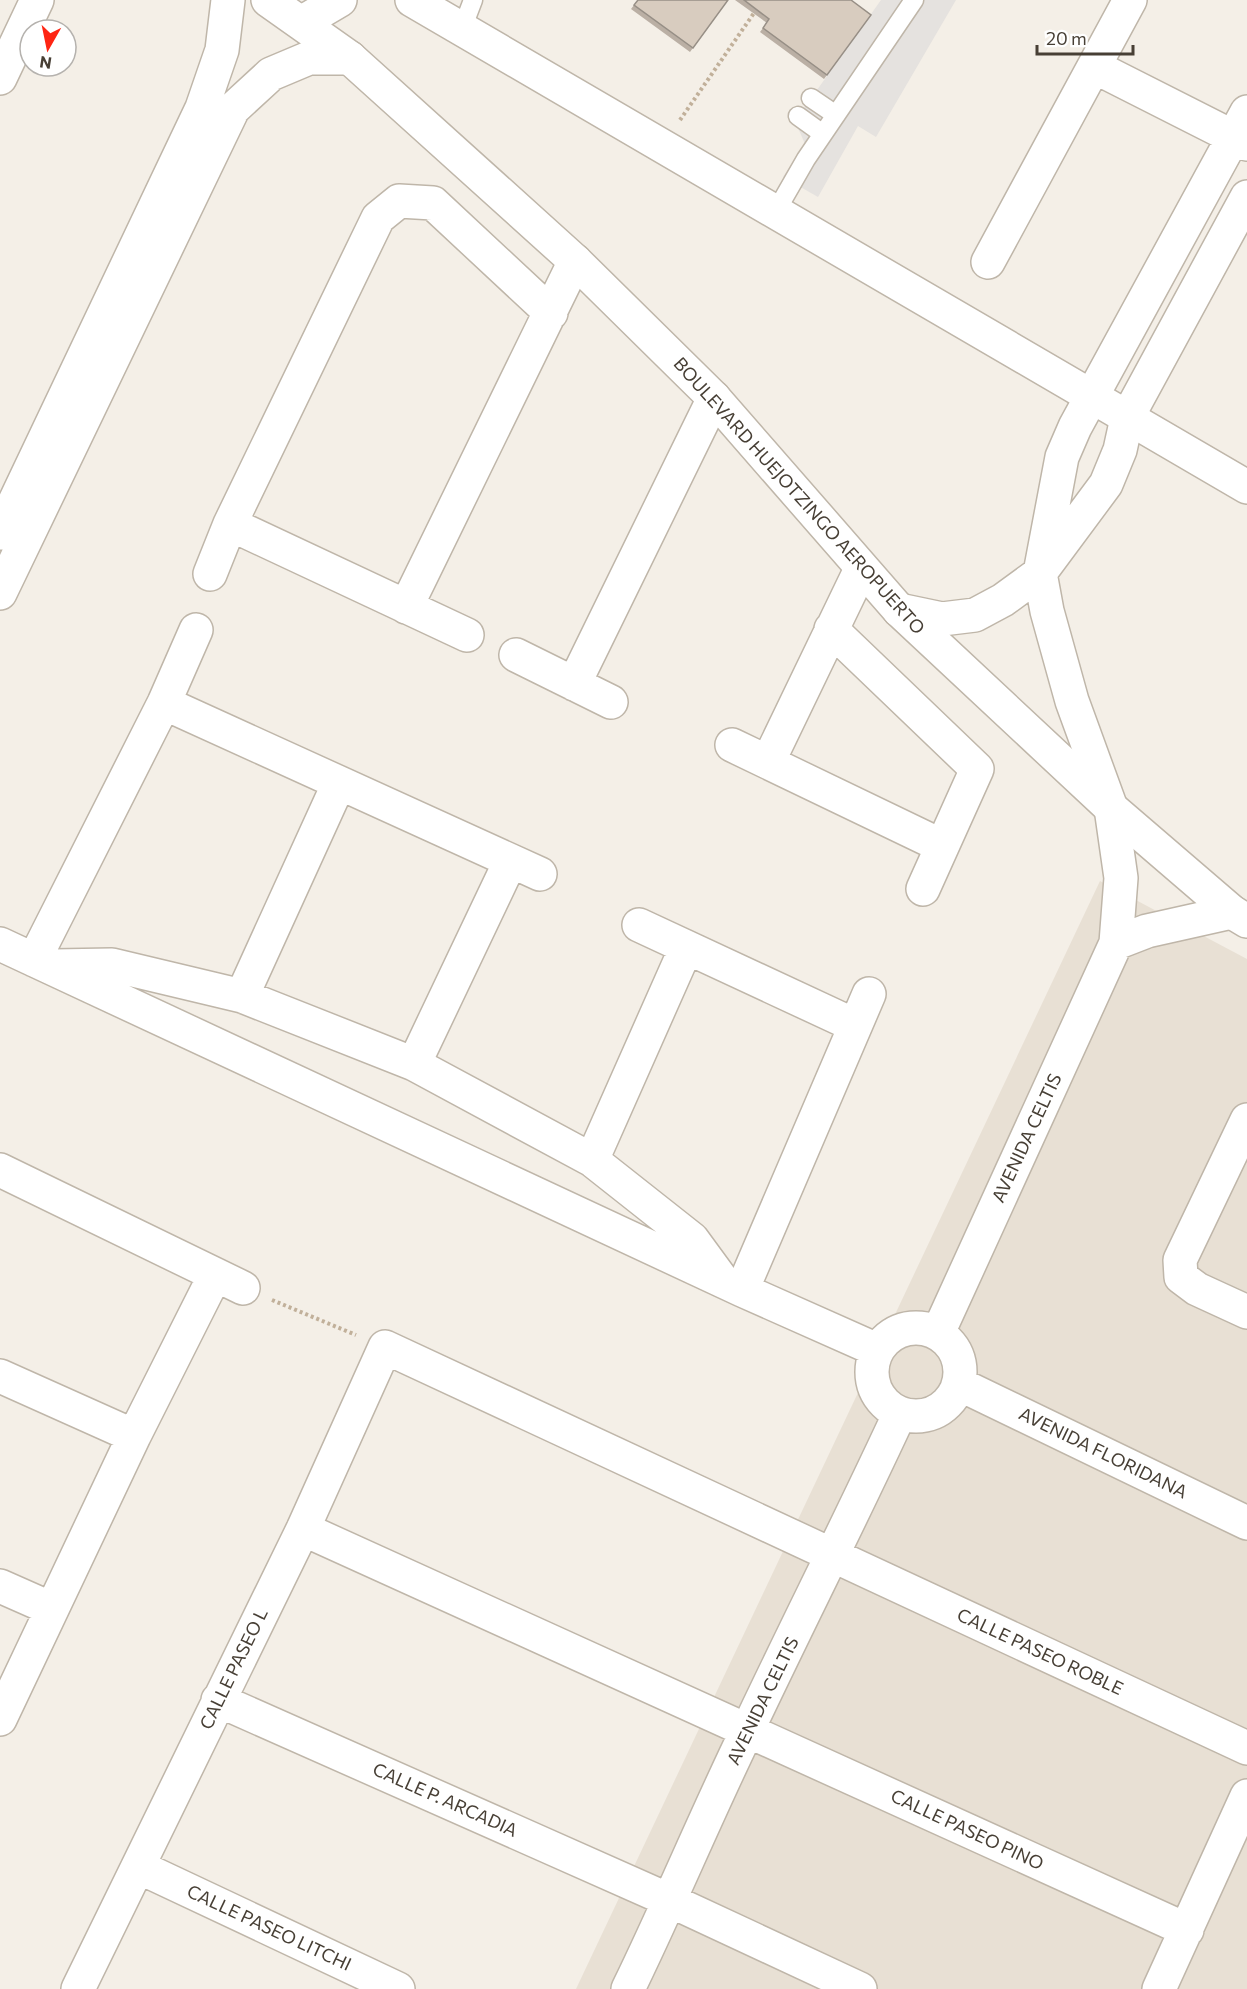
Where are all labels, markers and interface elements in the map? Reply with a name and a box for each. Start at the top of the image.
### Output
north arrow [18,18,78,78]
scale bar [1037,18,1133,56]
text: 20 m [1046,27,1087,49]
text: N [38,53,53,74]
street label: BOULEVARD HUEJOTZINGO AEROPUERTO [669,352,930,638]
street label: AVENIDA CELTIS [987,1069,1066,1206]
street label: AVENIDA FLORIDANA [1016,1402,1191,1502]
street label: CALLE PASEO ROBLE [954,1603,1127,1699]
street label: CALLE PASEO L [194,1604,272,1733]
street label: AVENIDA CELTIS [722,1633,803,1768]
street label: CALLE P. ARCADIA [370,1757,521,1841]
street label: CALLE PASEO PINO [887,1784,1047,1874]
street label: CALLE PASEO LITCHI [184,1879,355,1975]

